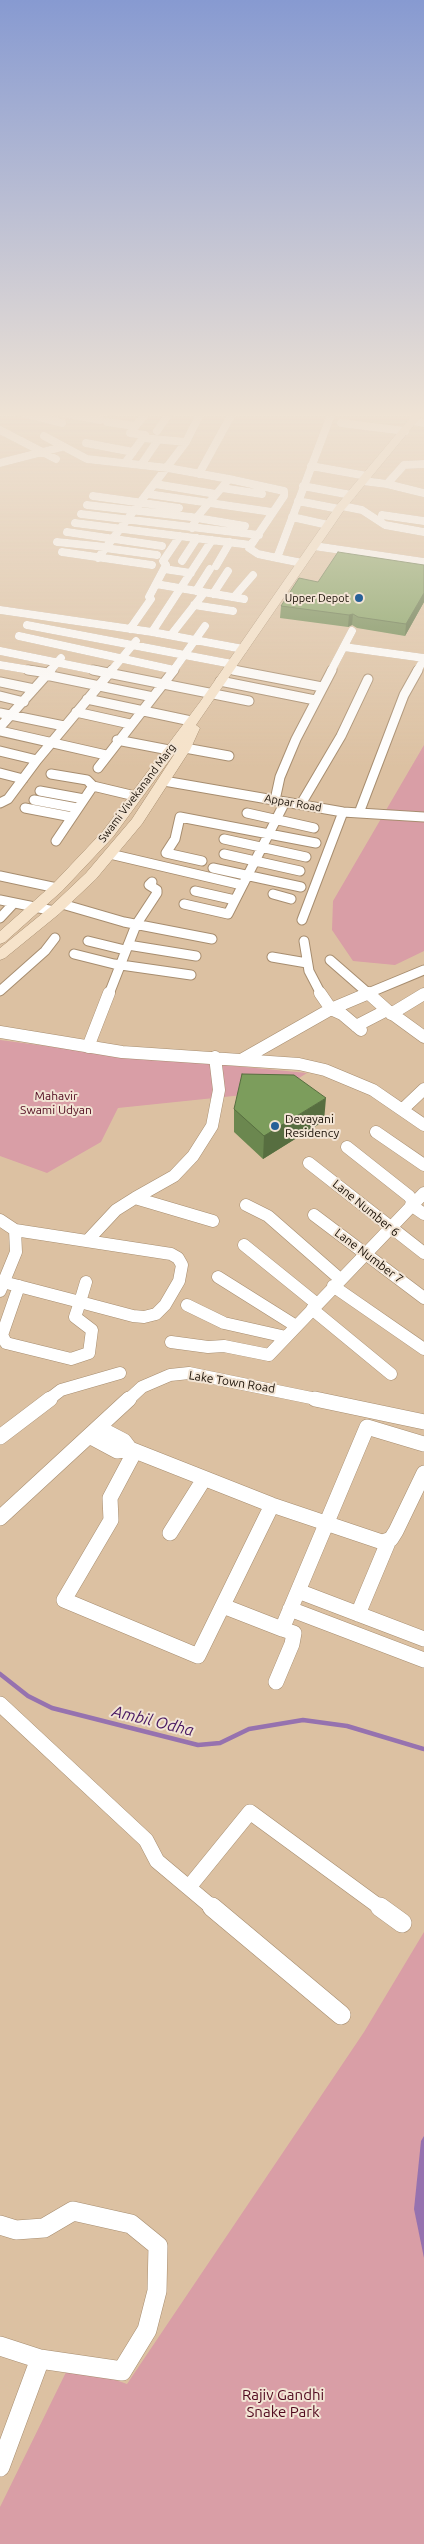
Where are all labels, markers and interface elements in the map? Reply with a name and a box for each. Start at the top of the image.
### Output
place label: Upper Depot [285,591,349,605]
marker: Upper Depot [353,592,365,604]
street label: Swami Vivekanand Marg [96,741,178,845]
street label: Appar Road [263,791,323,815]
park label: Mahavir Swami Udyan [20,1089,92,1117]
place label: Devayani Residency [285,1112,339,1140]
marker: Devayani Residency [269,1120,281,1132]
street label: Lane Number 6 [330,1177,402,1239]
street label: Lane Number 7 [332,1226,406,1286]
street label: Lake Town Road [188,1368,276,1396]
water label: Ambil Odha [110,1702,196,1740]
park label: Rajiv Gandhi Snake Park [242,2386,324,2421]

